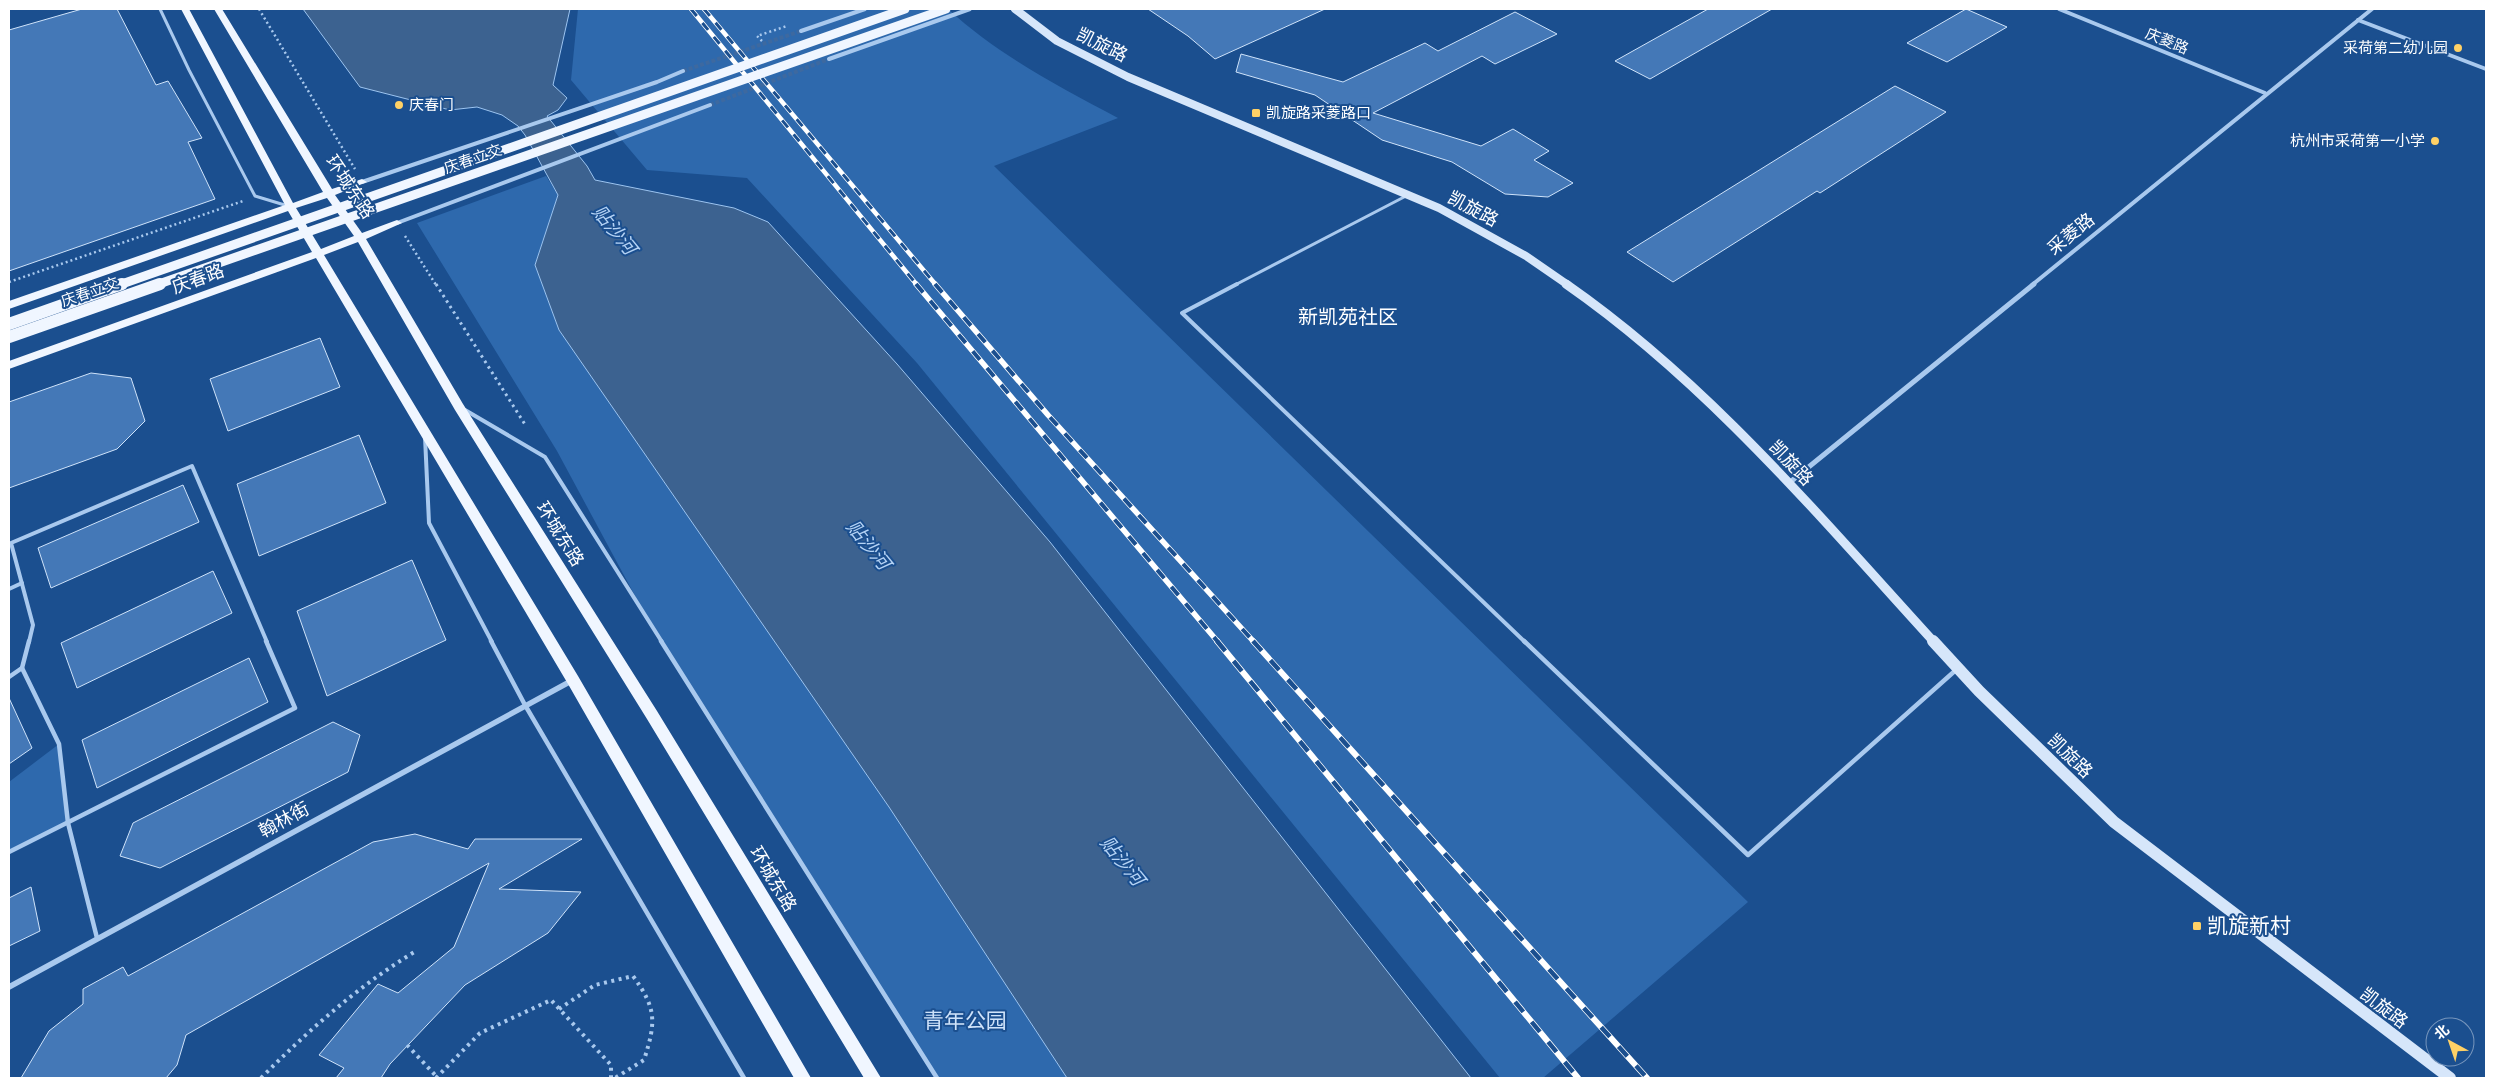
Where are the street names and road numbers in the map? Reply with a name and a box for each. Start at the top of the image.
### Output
street label: 凯旋路 [1072,22,1132,68]
street label: 庆菱路 [2142,23,2192,59]
street label: 庆春立交 [441,140,505,178]
street label: 环城东路 [320,150,380,224]
street label: 凯旋路 [1444,186,1502,232]
street label: 采菱路 [2042,208,2100,260]
street label: 庆春路 [169,258,227,300]
street label: 庆春立交 [58,273,122,311]
street label: 凯旋路 [1764,435,1818,491]
street label: 环城东路 [531,497,589,571]
street label: 凯旋路 [2042,729,2098,783]
street label: 翰林街 [255,797,313,843]
street label: 环城东路 [744,842,802,916]
street label: 凯旋路 [2355,982,2413,1034]

